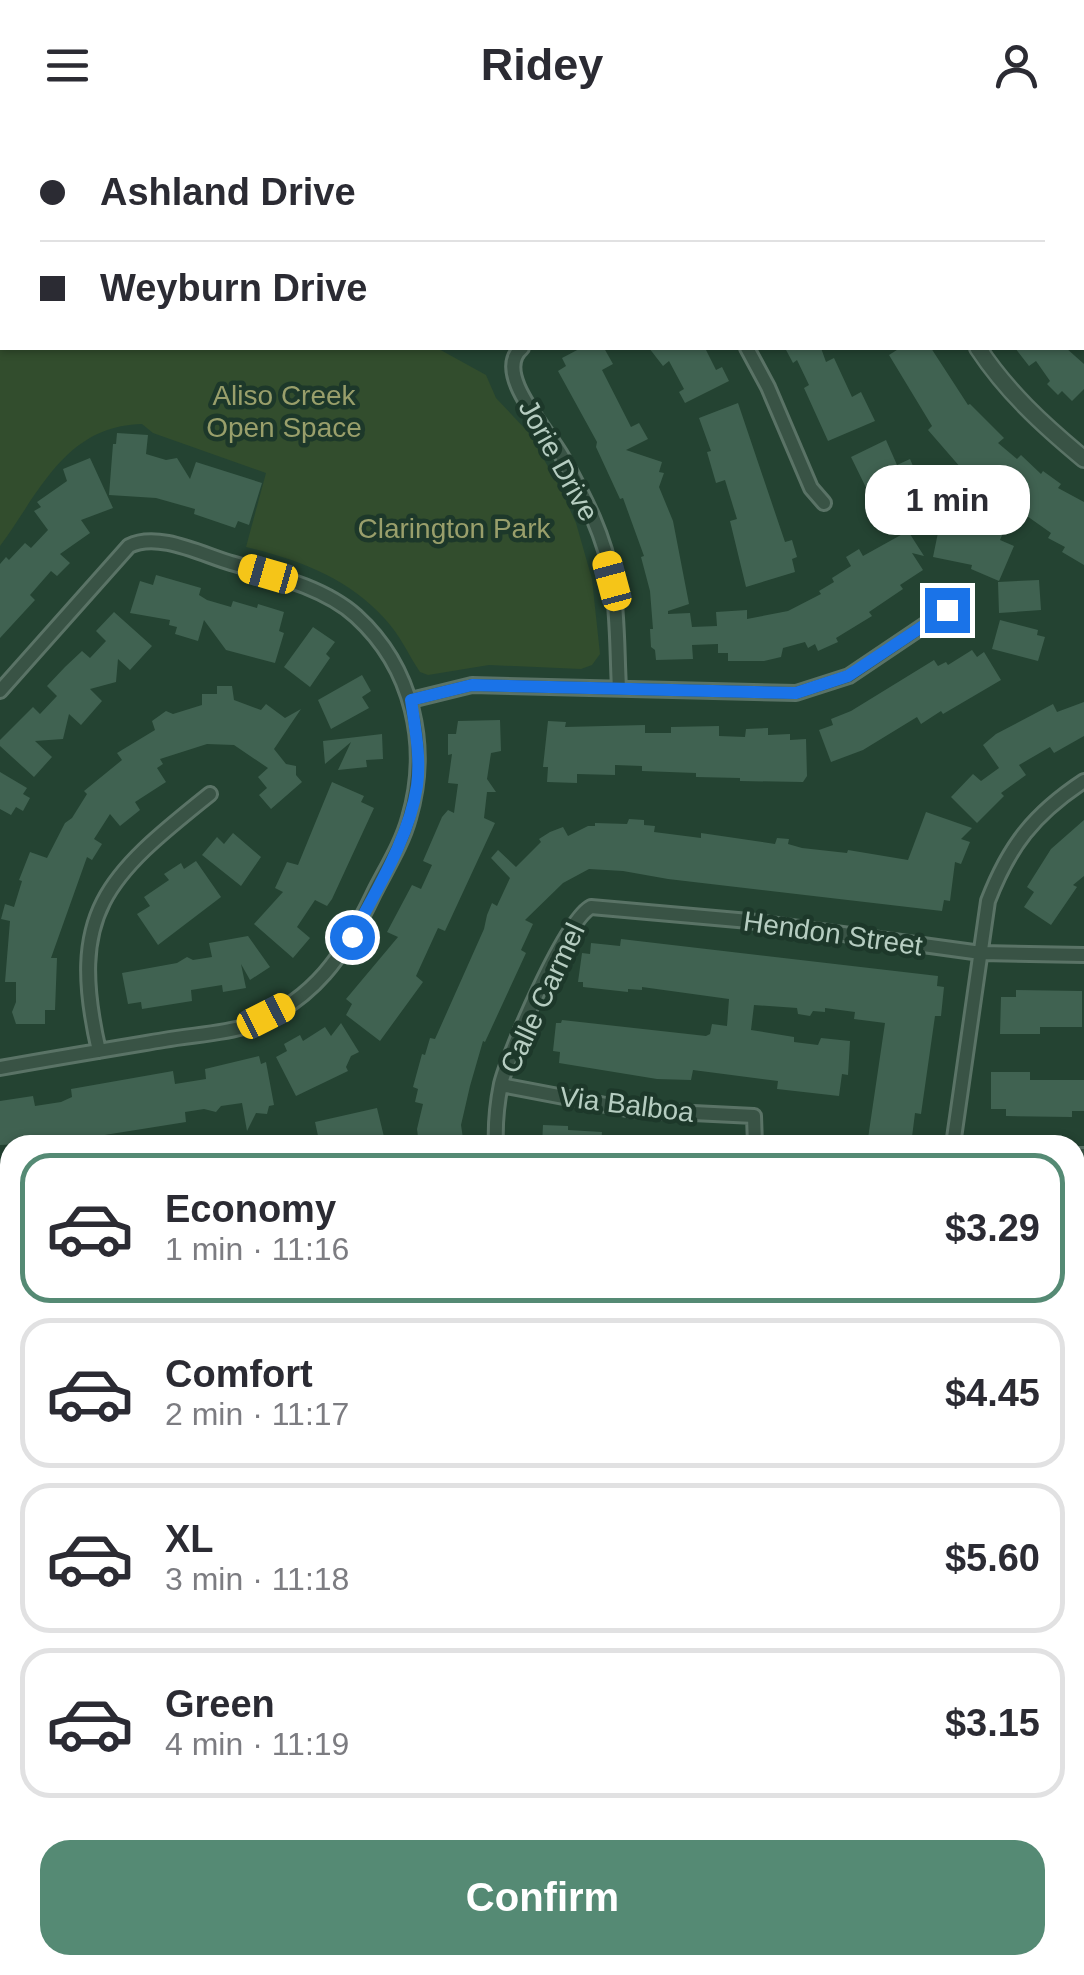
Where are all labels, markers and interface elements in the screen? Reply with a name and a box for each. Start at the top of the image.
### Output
icon: menu [40,38,95,93]
icon: person [989,38,1044,93]
text: Ridey [481,39,603,90]
text: Ashland Drive [100,171,356,213]
text: Weyburn Drive [100,267,367,309]
park label: Aliso Creek Open Space [206,380,362,443]
street label: Jorie Drive [513,394,605,526]
callout: 1 min [864,465,1030,535]
text: 1 min [906,482,989,518]
park label: Clarington Park [358,513,551,544]
car [590,548,634,614]
car [235,551,301,597]
route end [925,588,970,633]
street label: Hendon Street [741,906,925,961]
route start [330,915,375,960]
street label: Calle Carmel [494,918,591,1078]
car [232,989,300,1043]
street label: Via Balboa [558,1081,696,1128]
icon: car [45,1183,135,1273]
text: Economy [165,1188,336,1230]
text: $3.29 [945,1207,1040,1249]
text: 1 min · 11:16 [165,1231,349,1267]
icon: car [45,1348,135,1438]
text: Comfort [165,1353,313,1395]
text: $4.45 [945,1372,1040,1414]
text: 2 min · 11:17 [165,1396,349,1432]
icon: car [45,1513,135,1603]
text: XL [165,1518,214,1560]
text: $5.60 [945,1537,1040,1579]
text: 3 min · 11:18 [165,1561,349,1597]
icon: car [45,1678,135,1768]
text: Green [165,1683,275,1725]
text: $3.15 [945,1702,1040,1744]
text: 4 min · 11:19 [165,1726,349,1762]
button: Confirm [40,1840,1045,1955]

